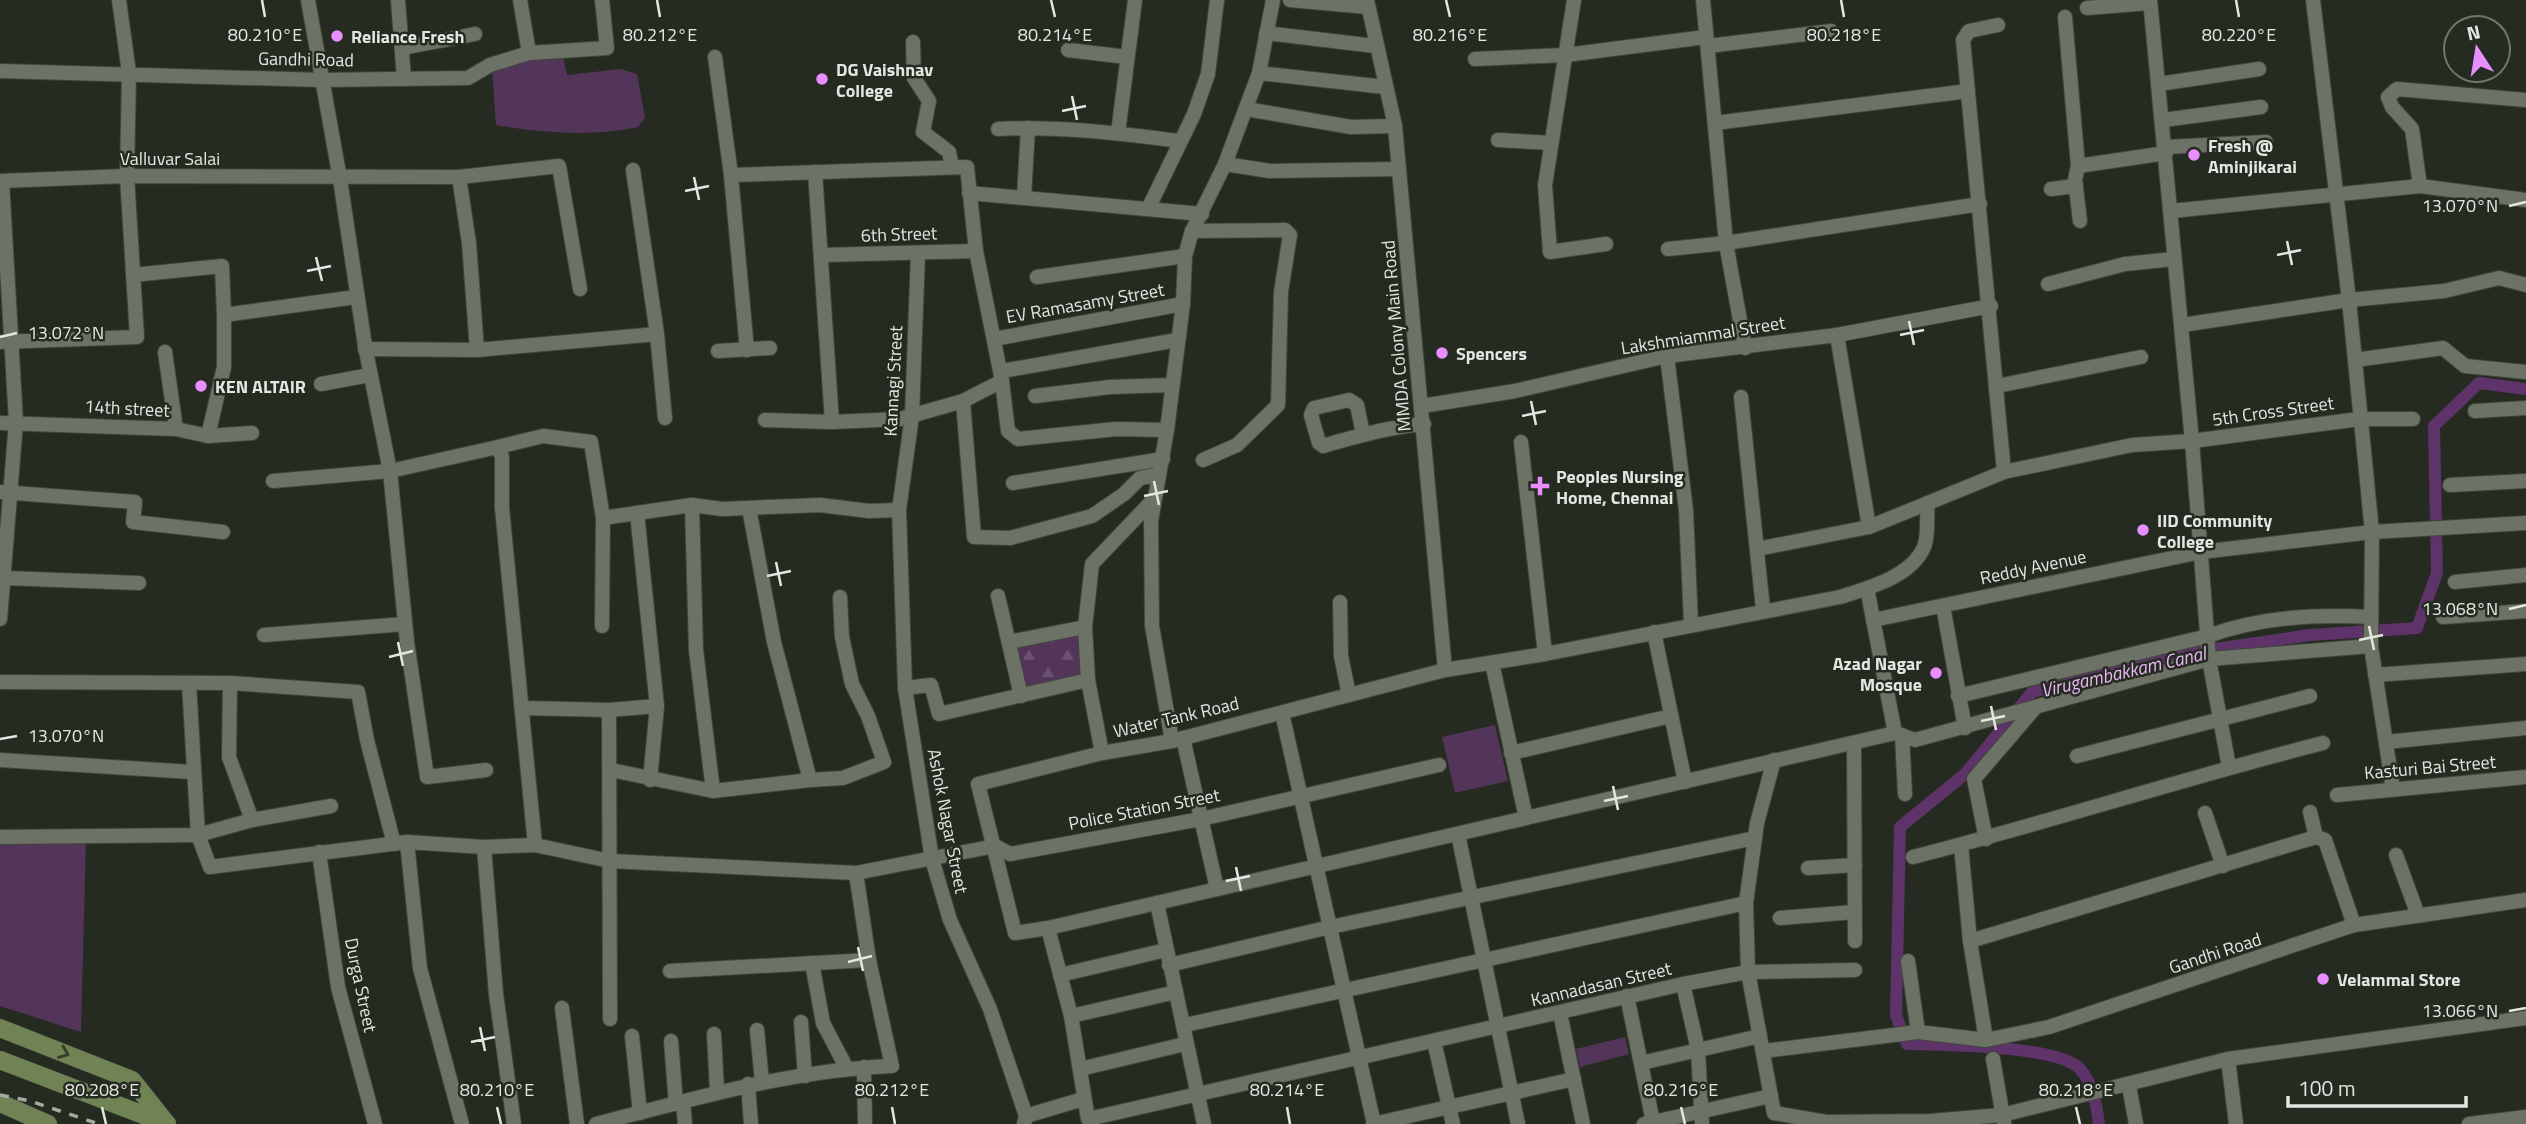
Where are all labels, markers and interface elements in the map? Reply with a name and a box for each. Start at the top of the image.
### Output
north arrow [2442,14,2512,84]
text: N [2464,16,2483,47]
text: 80.210°E [228,21,302,48]
text: 80.212°E [623,21,697,48]
text: 80.214°E [1018,21,1092,48]
text: 80.216°E [1413,21,1487,48]
text: 80.218°E [1807,21,1881,48]
text: 80.220°E [2202,21,2276,48]
place label: Reliance Fresh [351,23,465,50]
marker: Reliance Fresh [329,28,345,44]
street label: Gandhi Road [258,45,354,73]
place label: DG Vaishnav College [836,56,933,104]
marker: DG Vaishnav College [814,71,830,87]
place label: Fresh @ Aminjikarai [2208,132,2297,180]
street label: Valluvar Salai [120,145,220,172]
marker: Fresh @ Aminjikarai [2186,147,2202,163]
text: 13.070°N [2422,192,2498,219]
street label: 6th Street [860,219,938,249]
street label: MMDA Colony Main Road [1374,239,1418,433]
street label: EV Ramasamy Street [1004,276,1167,330]
street label: Lakshmiammal Street [1619,309,1788,361]
text: 13.072°N [28,319,104,346]
street label: Kannagi Street [877,324,909,437]
place label: Spencers [1456,340,1527,367]
marker: Spencers [1434,345,1450,361]
place label: KEN ALTAIR [215,373,306,400]
marker: KEN ALTAIR [193,378,209,394]
street label: 5th Cross Street [2211,389,2336,433]
street label: 14th street [84,392,171,424]
place label: Peoples Nursing Home, Chennai [1556,463,1684,511]
marker: Peoples Nursing Home, Chennai [1530,476,1550,496]
place label: IID Community College [2157,507,2272,555]
marker: IID Community College [2135,522,2151,538]
street label: Reddy Avenue [1977,543,2089,591]
text: 13.068°N [2422,595,2498,622]
water label: Virugambakkam Canal [2037,637,2210,704]
place label: Azad Nagar Mosque [1833,650,1922,698]
marker: Azad Nagar Mosque [1928,665,1944,681]
street label: Water Tank Road [1110,689,1242,745]
text: 13.070°N [28,722,104,749]
street label: Ashok Nagar Street [921,746,975,896]
street label: Kasturi Bai Street [2363,748,2498,786]
street label: Police Station Street [1066,781,1223,837]
street label: Gandhi Road [2165,925,2265,981]
street label: Durga Street [338,935,384,1035]
street label: Kannadasan Street [1528,955,1675,1013]
place label: Velammal Store [2337,966,2461,993]
marker: Velammal Store [2315,971,2331,987]
text: 13.066°N [2422,997,2498,1024]
one-way arrow [57,1045,69,1059]
scale bar [2288,1064,2466,1108]
text: 100 m [2298,1072,2355,1104]
text: 80.208°E [65,1076,139,1103]
text: 80.210°E [460,1076,534,1103]
text: 80.212°E [855,1076,929,1103]
text: 80.214°E [1250,1076,1324,1103]
text: 80.216°E [1644,1076,1718,1103]
text: 80.218°E [2039,1076,2113,1103]

